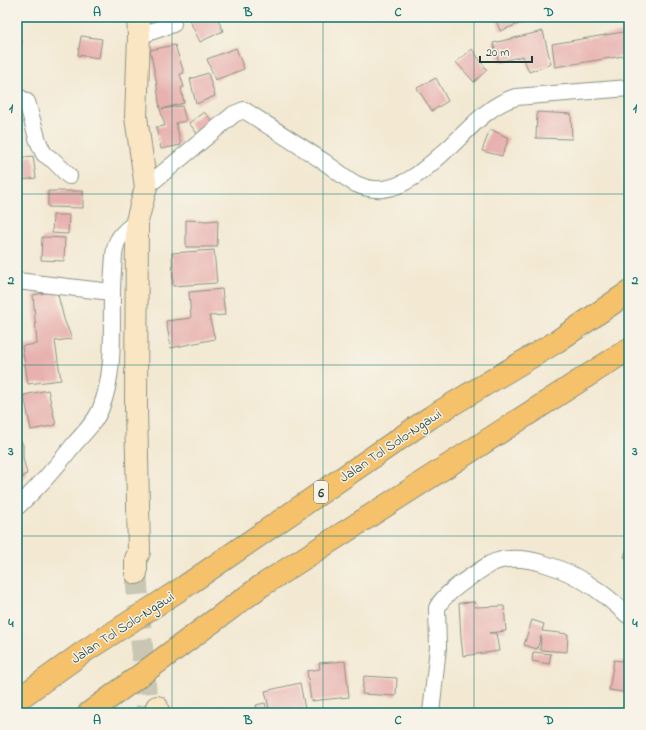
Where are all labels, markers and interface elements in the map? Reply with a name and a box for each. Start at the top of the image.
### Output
text: A [93,3,101,22]
text: B [243,3,253,22]
text: C [394,3,402,22]
text: D [543,3,554,22]
scale bar [480,38,532,64]
text: 20 m [486,44,509,62]
text: 1 [9,99,14,118]
text: 1 [633,99,638,118]
text: 2 [7,271,15,290]
text: 2 [631,271,639,290]
street label: Jalan Tol Solo–Ngawi [335,404,447,489]
text: 3 [7,442,14,461]
text: 3 [631,442,638,461]
road number: 6 [314,481,328,503]
street label: Jalan Tol Solo–Ngawi [67,587,179,670]
text: 4 [7,614,14,633]
text: 4 [631,614,638,633]
text: A [93,711,101,730]
text: B [243,711,253,730]
text: C [394,711,402,730]
text: D [543,711,554,730]

